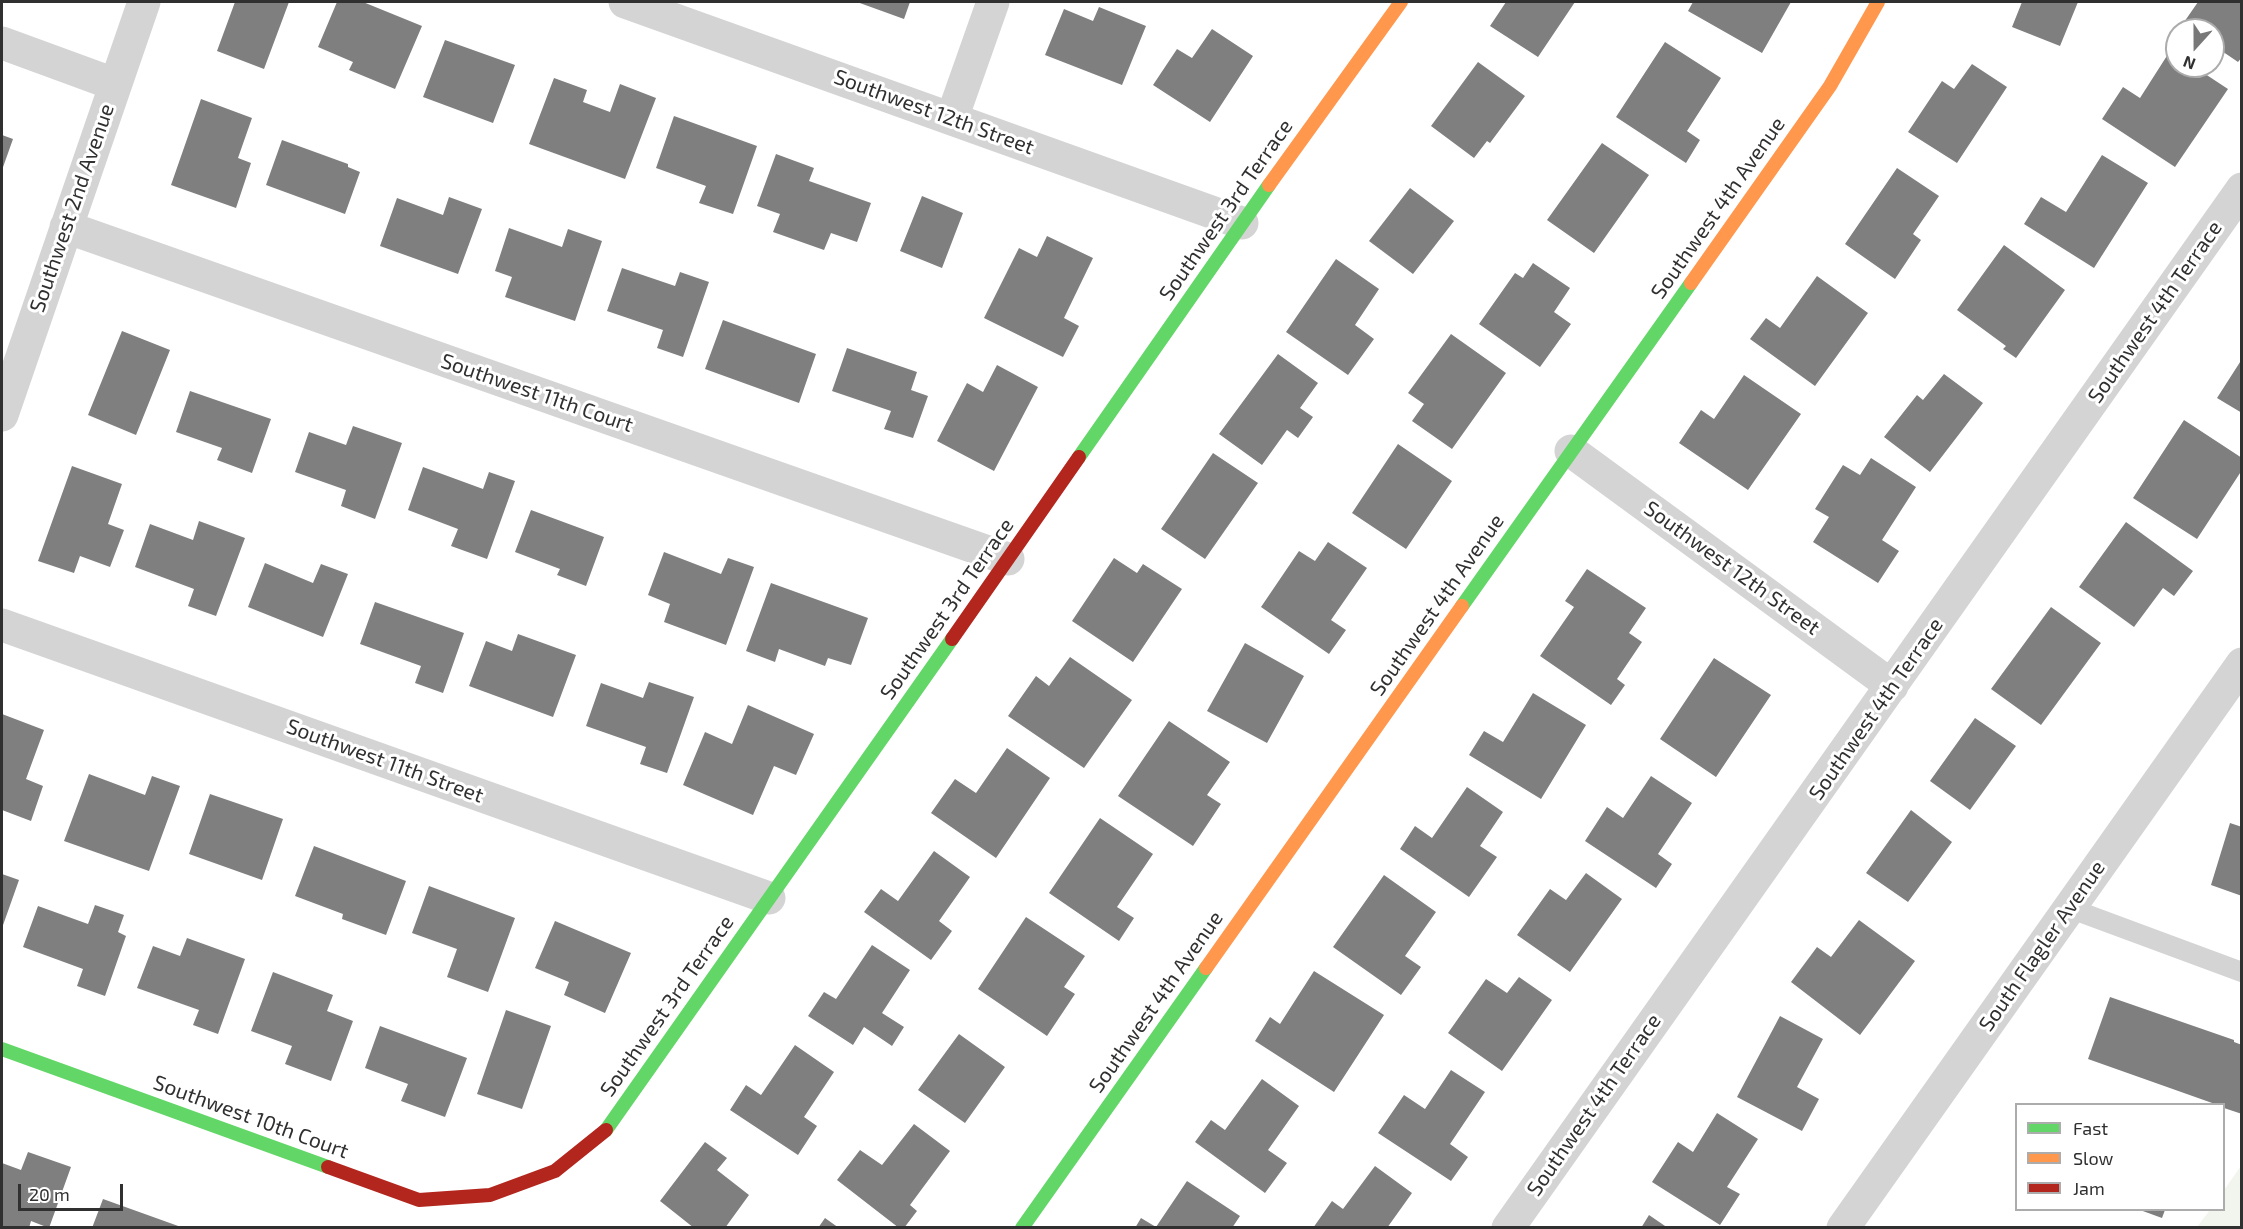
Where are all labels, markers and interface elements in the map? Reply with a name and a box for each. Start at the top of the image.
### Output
north arrow [2165,18,2225,78]
text: N [2180,52,2198,74]
street label: Southwest 12th Street [830,64,1038,160]
street label: Southwest 2nd Avenue [24,100,120,316]
street label: Southwest 4th Avenue [1646,112,1790,304]
street label: Southwest 3rd Terrace [1154,115,1298,305]
street label: Southwest 4th Terrace [2083,216,2227,408]
street label: Southwest 11th Court [438,348,636,438]
street label: Southwest 12th Street [1639,496,1825,640]
street label: Southwest 4th Avenue [1365,509,1509,701]
street label: Southwest 3rd Terrace [875,514,1019,704]
street label: Southwest 4th Terrace [1804,613,1948,805]
street label: Southwest 11th Street [283,714,487,808]
street label: South Flagler Avenue [1974,856,2110,1036]
street label: Southwest 4th Avenue [1084,906,1228,1098]
street label: Southwest 3rd Terrace [595,911,739,1101]
street label: Southwest 4th Terrace [1522,1009,1666,1201]
street label: Southwest 10th Court [150,1070,352,1164]
legend [2015,1103,2225,1211]
text: Fast [2073,1117,2108,1139]
text: Slow [2073,1147,2113,1169]
scale bar [21,1172,126,1210]
text: Jam [2073,1177,2105,1199]
text: 20 m [29,1183,70,1205]

